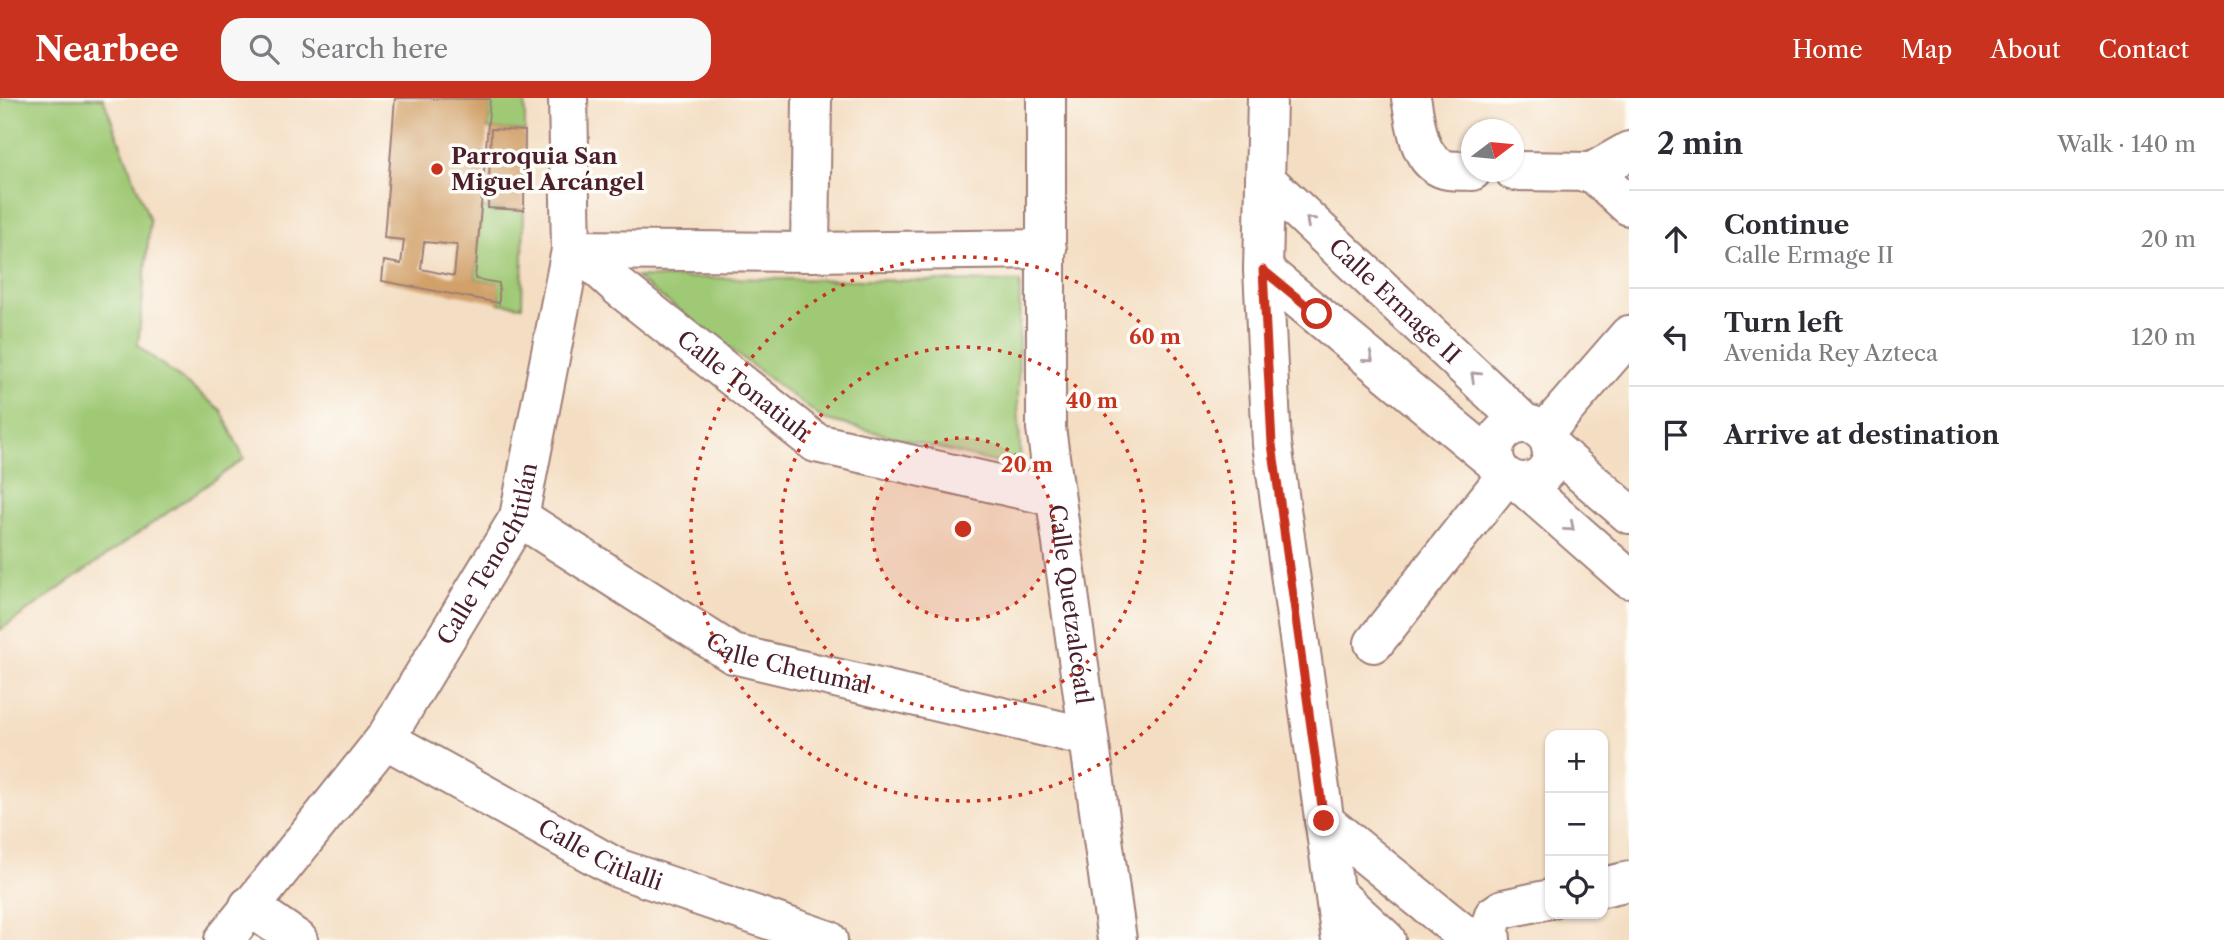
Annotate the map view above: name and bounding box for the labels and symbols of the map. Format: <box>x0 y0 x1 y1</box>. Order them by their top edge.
north arrow <box>1461 119 1524 182</box>
place label: Parroquia San Miguel Arcángel <box>451 142 644 196</box>
marker: Parroquia San Miguel Arcángel <box>429 161 445 177</box>
one-way arrow <box>1305 217 1318 229</box>
street label: Calle Ermage II <box>1323 233 1466 370</box>
route start <box>1301 298 1332 329</box>
street label: Calle Tonatiuh <box>672 324 815 447</box>
text: 60 m <box>1129 324 1181 349</box>
one-way arrow <box>1361 350 1374 362</box>
one-way arrow <box>1470 372 1483 385</box>
text: 40 m <box>1066 388 1118 413</box>
text: 20 m <box>1001 452 1053 477</box>
street label: Calle Tenochtitlán <box>431 460 543 650</box>
street label: Calle Quetzalcóatl <box>1043 503 1098 706</box>
centre of rings <box>951 517 975 541</box>
one-way arrow <box>1562 519 1575 531</box>
street label: Calle Chetumal <box>701 626 874 700</box>
route end <box>1308 805 1339 836</box>
street label: Calle Citlalli <box>533 813 666 896</box>

